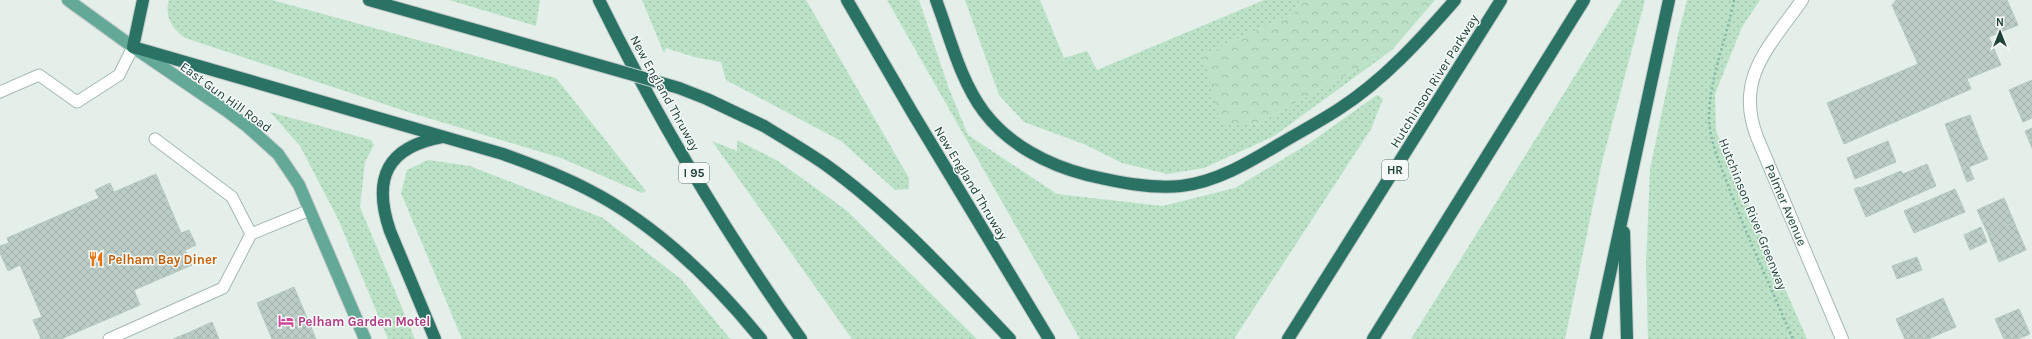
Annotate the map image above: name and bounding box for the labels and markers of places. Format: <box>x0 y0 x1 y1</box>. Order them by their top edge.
restaurant icon: Pelham Bay Diner <box>87 250 105 268</box>
place label: Pelham Bay Diner <box>108 252 218 267</box>
hotel icon: Pelham Garden Motel <box>277 312 295 330</box>
place label: Pelham Garden Motel <box>298 314 430 329</box>

